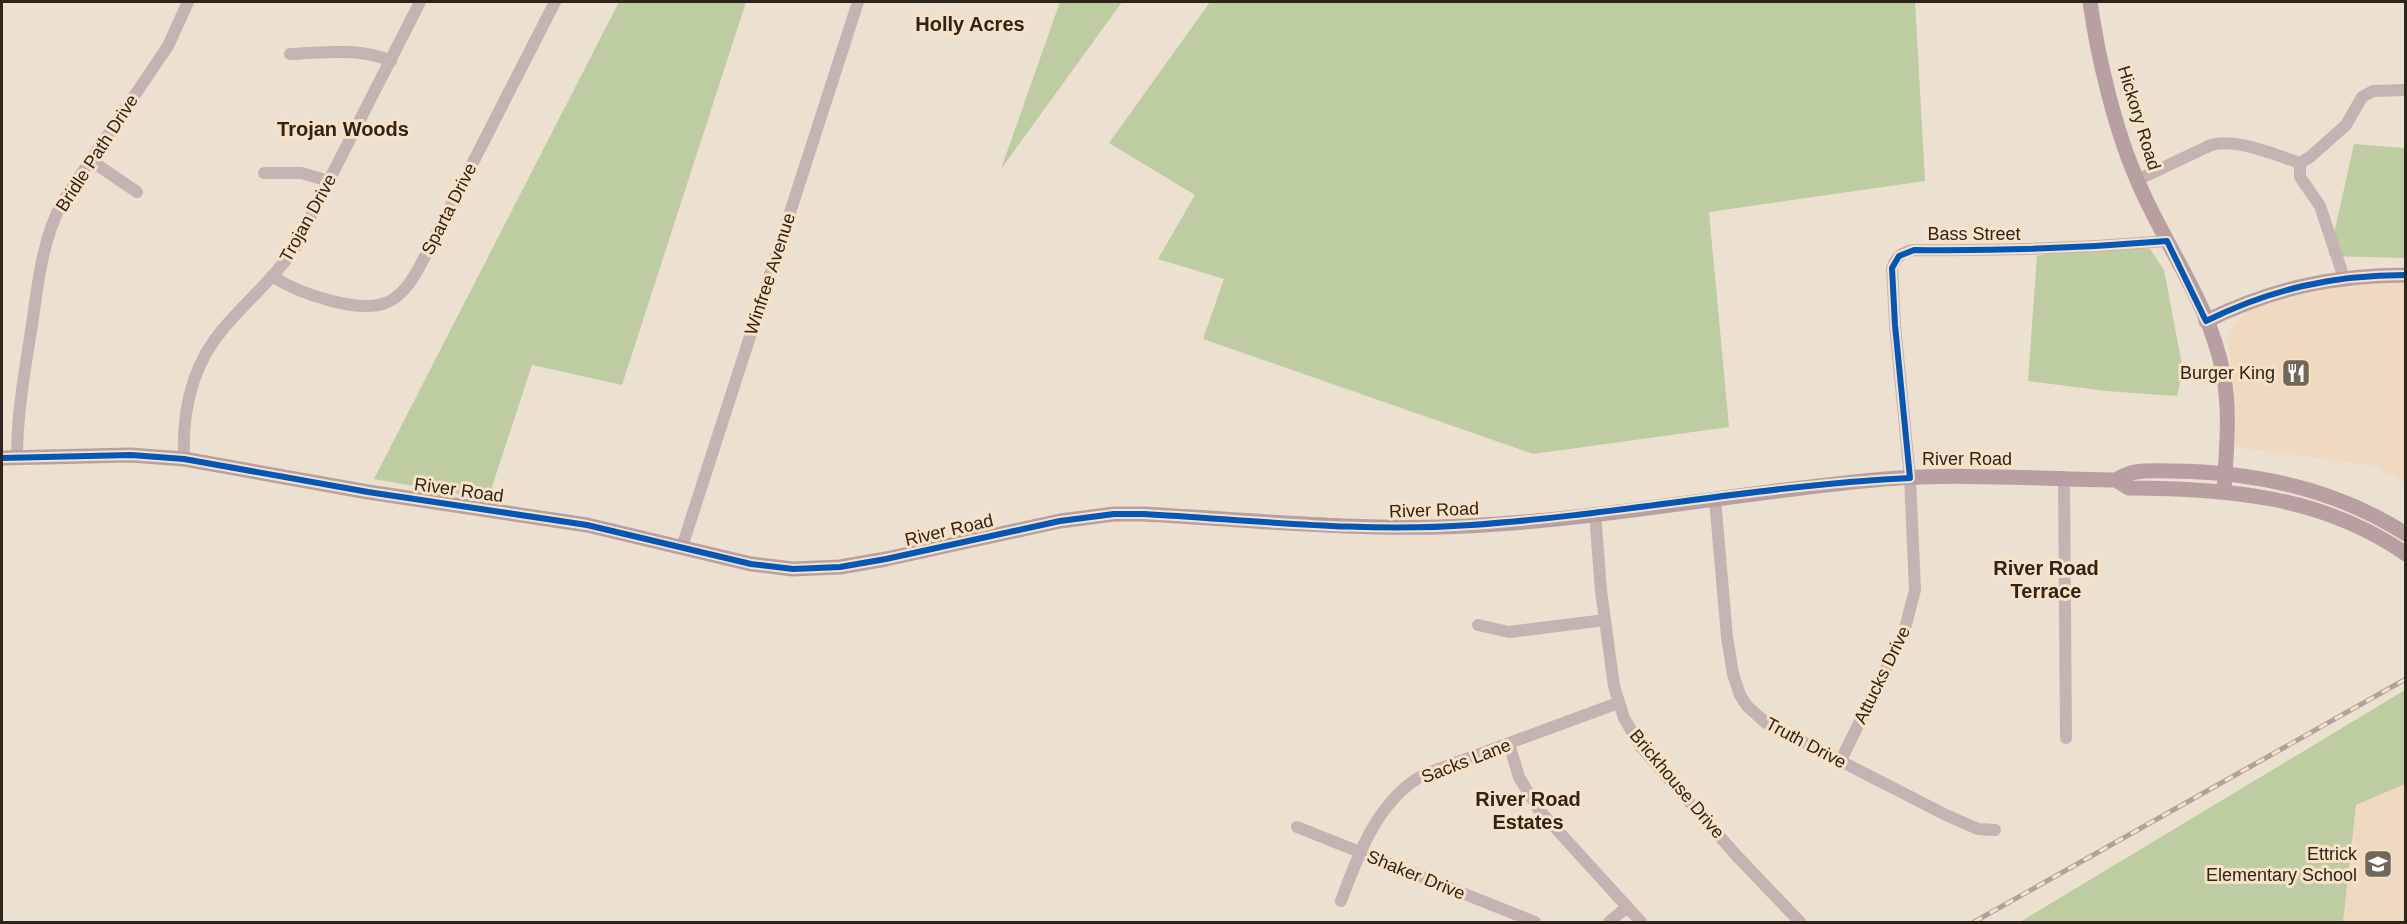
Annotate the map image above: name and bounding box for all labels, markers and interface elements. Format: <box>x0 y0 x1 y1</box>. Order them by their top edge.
district label: Holly Acres <box>915 13 1025 35</box>
street label: Hickory Road <box>2114 63 2164 173</box>
street label: Bridle Path Drive <box>52 91 142 215</box>
district label: Trojan Woods <box>277 118 409 140</box>
street label: Sparta Drive <box>417 160 481 258</box>
street label: Trojan Drive <box>276 171 340 265</box>
street label: Winfree Avenue <box>741 211 799 337</box>
street label: Bass Street <box>1927 224 2021 244</box>
restaurant icon: Burger King <box>2280 357 2312 389</box>
place label: Burger King <box>2180 363 2275 383</box>
street label: River Road <box>1922 449 2012 469</box>
street label: River Road <box>413 474 505 506</box>
street label: River Road <box>1389 498 1479 522</box>
street label: River Road <box>903 510 995 550</box>
district label: River Road Terrace <box>1993 557 2099 602</box>
street label: Attucks Drive <box>1850 623 1914 727</box>
street label: Truth Drive <box>1762 713 1850 773</box>
street label: Brickhouse Drive <box>1626 725 1728 843</box>
street label: Sacks Lane <box>1419 735 1513 787</box>
district label: River Road Estates <box>1475 788 1581 833</box>
place label: Ettrick Elementary School <box>2206 844 2358 885</box>
street label: Shaker Drive <box>1364 846 1468 904</box>
school or university icon: Ettrick Elementary School <box>2362 848 2394 880</box>

